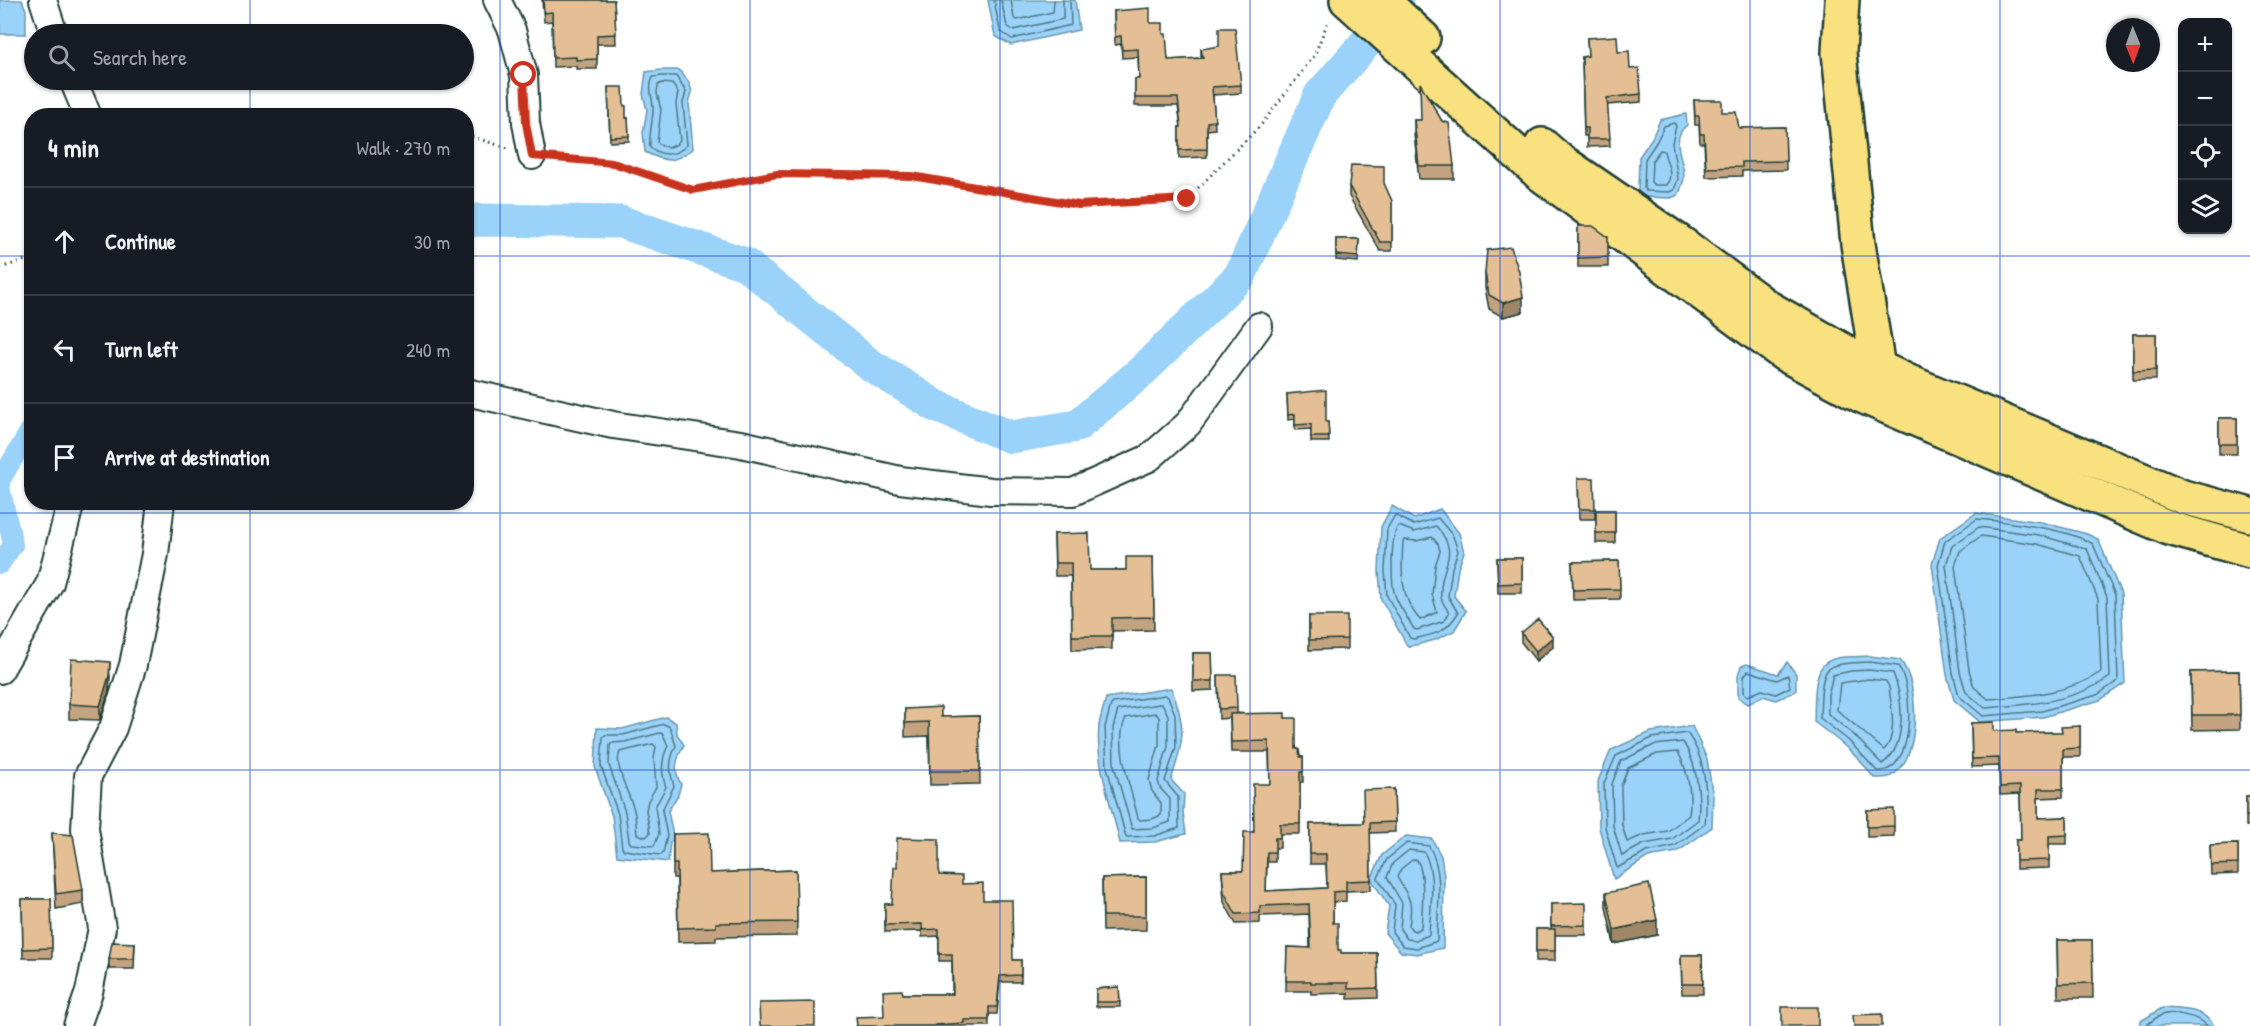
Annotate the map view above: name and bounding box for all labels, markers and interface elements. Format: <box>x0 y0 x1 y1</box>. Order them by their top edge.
north arrow <box>2106 18 2160 72</box>
map controls <box>2178 18 2232 234</box>
button: + <box>2178 18 2232 72</box>
search box <box>24 24 474 90</box>
icon: search <box>45 41 78 74</box>
text: Search here <box>93 42 187 72</box>
route start <box>510 61 536 87</box>
button: − <box>2178 72 2232 126</box>
button: locate <box>2178 126 2232 180</box>
text: 4 min <box>48 130 99 165</box>
text: Walk · 270 m <box>357 134 450 161</box>
button: layers <box>2178 180 2232 234</box>
route end <box>1173 185 1199 211</box>
icon: ahead <box>48 225 81 258</box>
text: Continue <box>105 226 176 256</box>
text: 30 m <box>414 228 450 255</box>
icon: left <box>48 333 81 366</box>
text: Turn left <box>105 334 178 364</box>
text: 240 m <box>406 336 450 363</box>
icon: arrive <box>48 441 81 474</box>
text: Arrive at destination <box>105 442 270 472</box>

